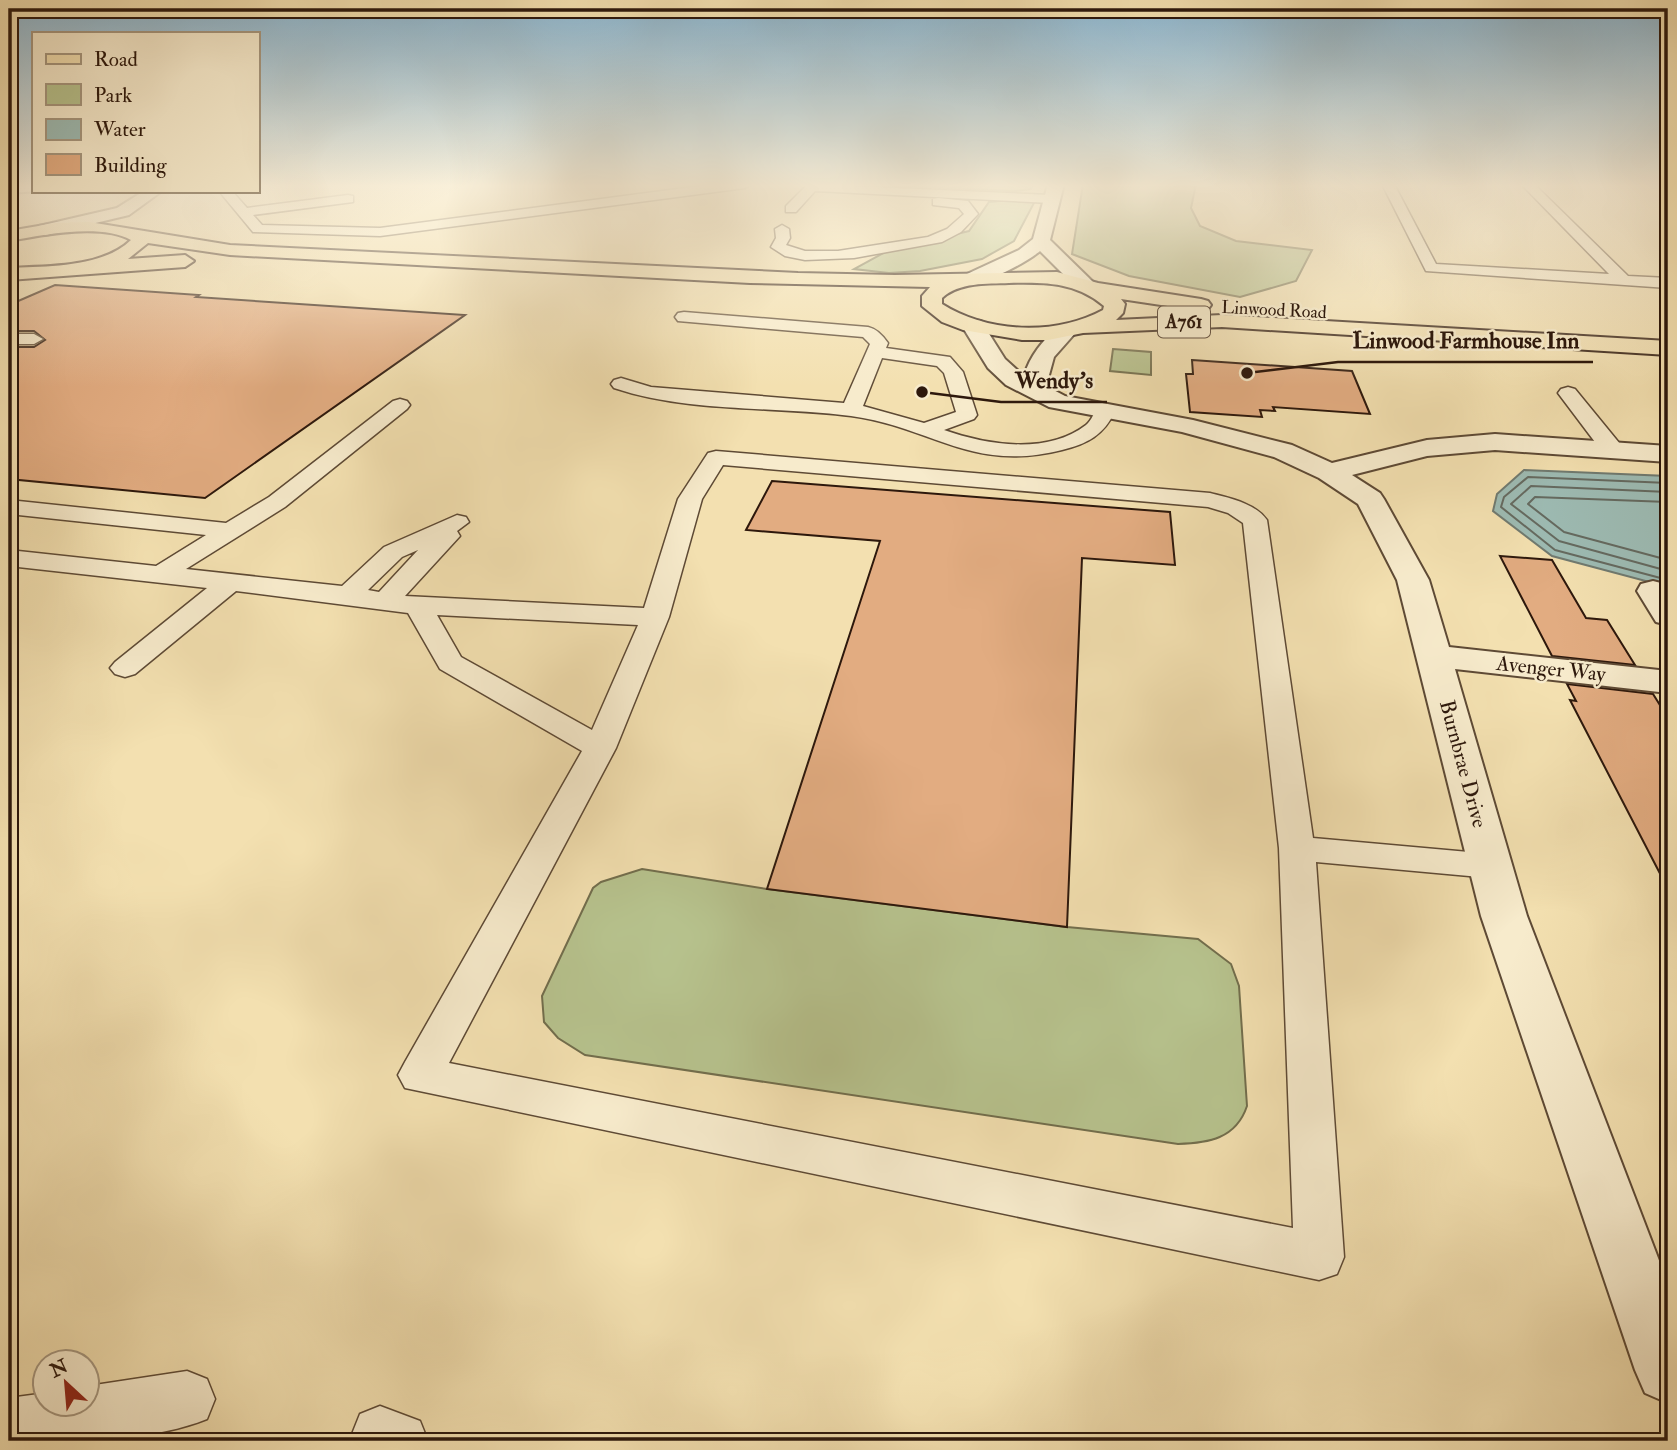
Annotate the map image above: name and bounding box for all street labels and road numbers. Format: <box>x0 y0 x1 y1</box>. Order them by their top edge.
street label: Linwood Road <box>1221 296 1327 324</box>
road number: A761 <box>1158 306 1210 338</box>
street label: Avenger Way <box>1494 650 1608 688</box>
street label: Burnbrae Drive <box>1433 697 1493 831</box>

